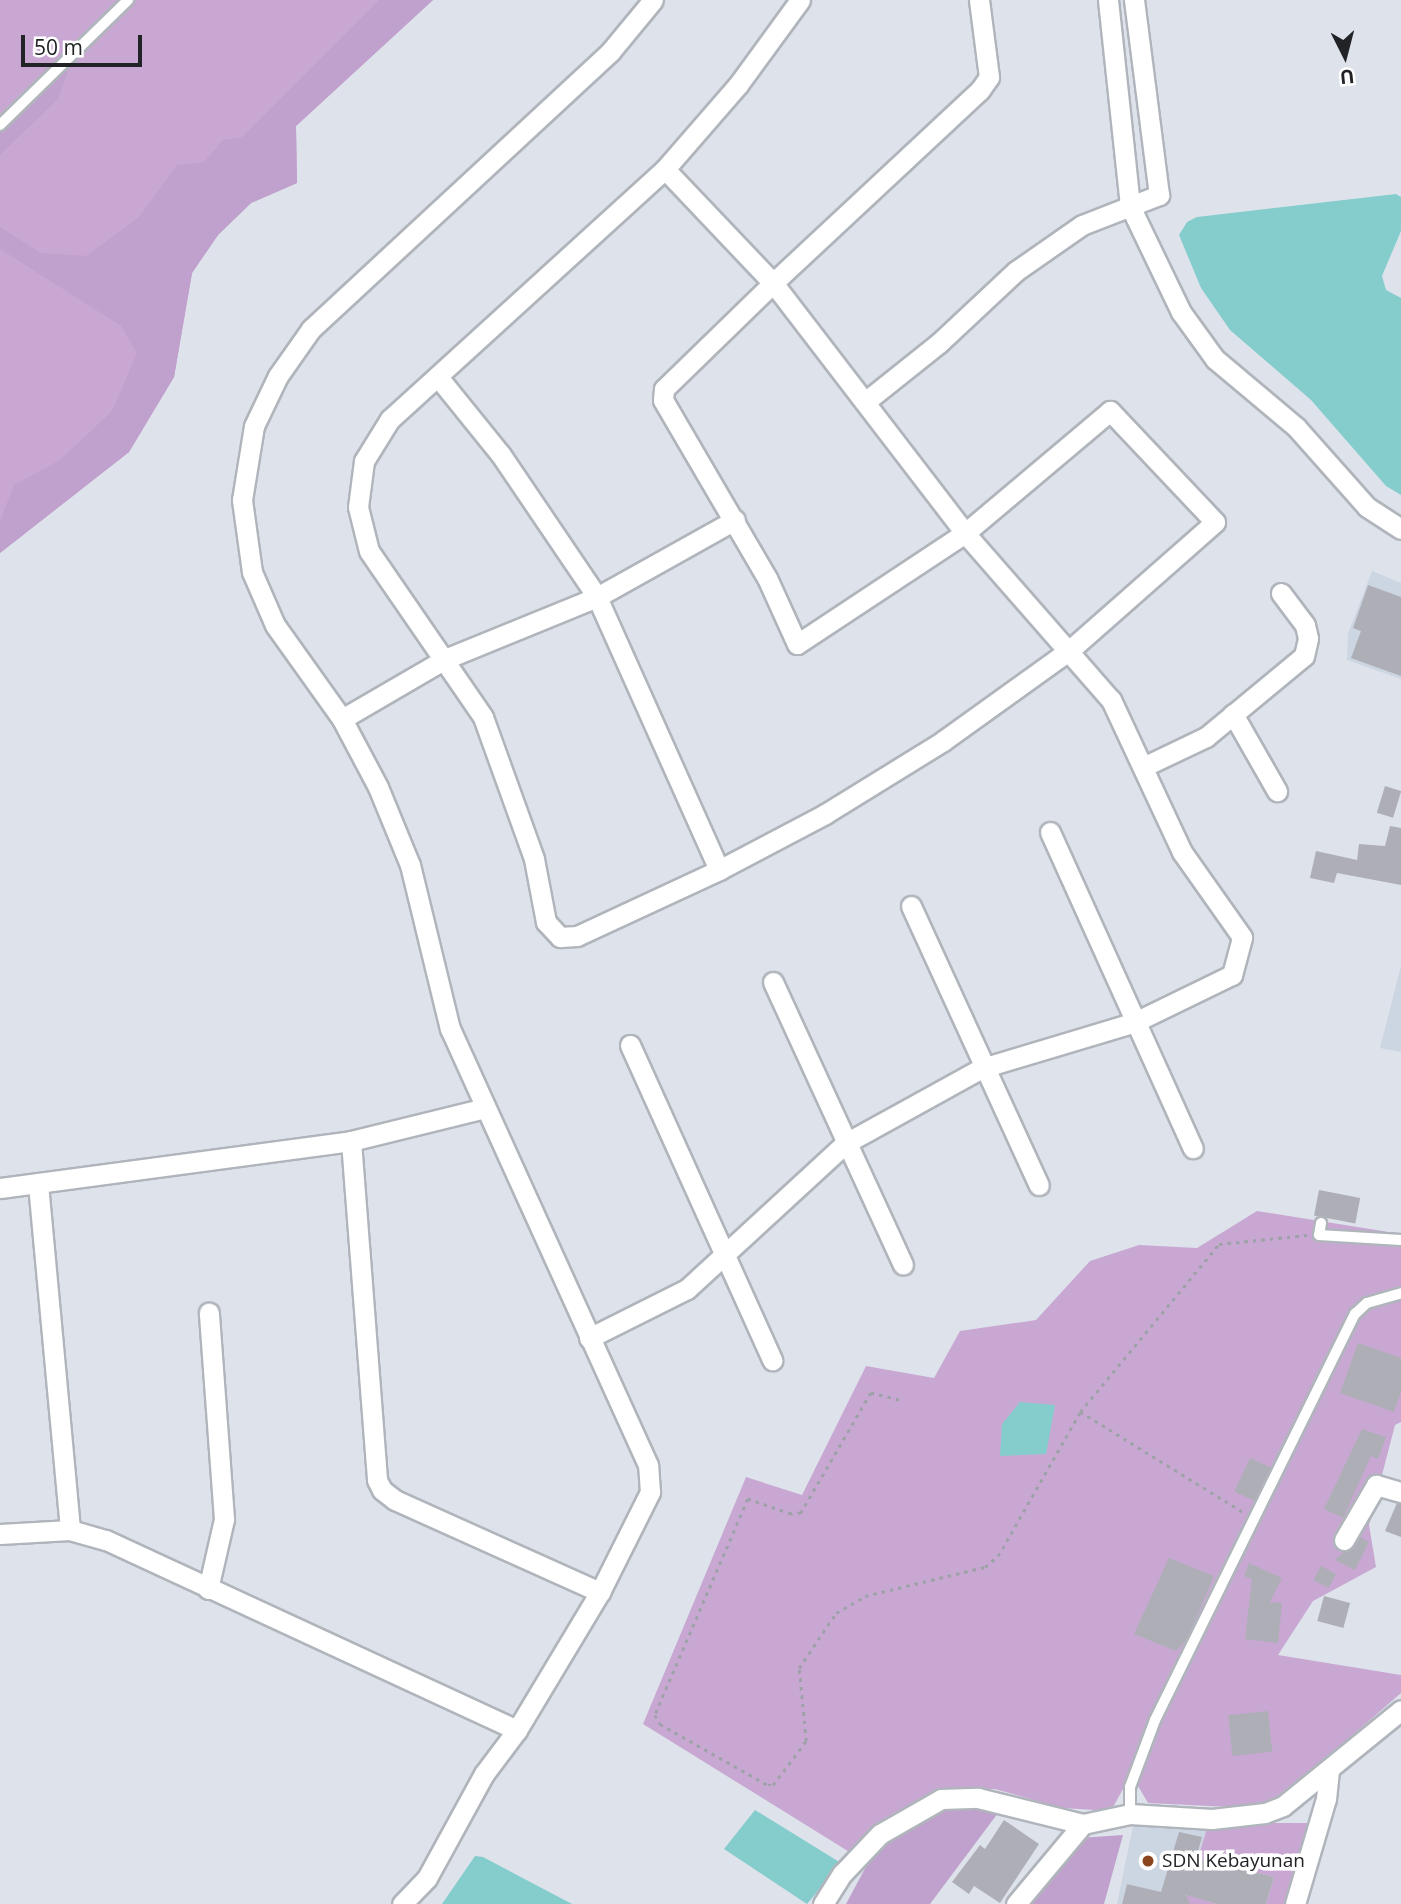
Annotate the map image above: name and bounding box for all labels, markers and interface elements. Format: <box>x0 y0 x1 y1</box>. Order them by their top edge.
scale bar <box>24 21 145 65</box>
north arrow <box>1310 21 1380 91</box>
text: 50 m <box>34 33 83 61</box>
text: U <box>1339 63 1356 91</box>
place label: SDN Kebayunan <box>1162 1850 1305 1872</box>
marker: SDN Kebayunan <box>1140 1853 1156 1869</box>

